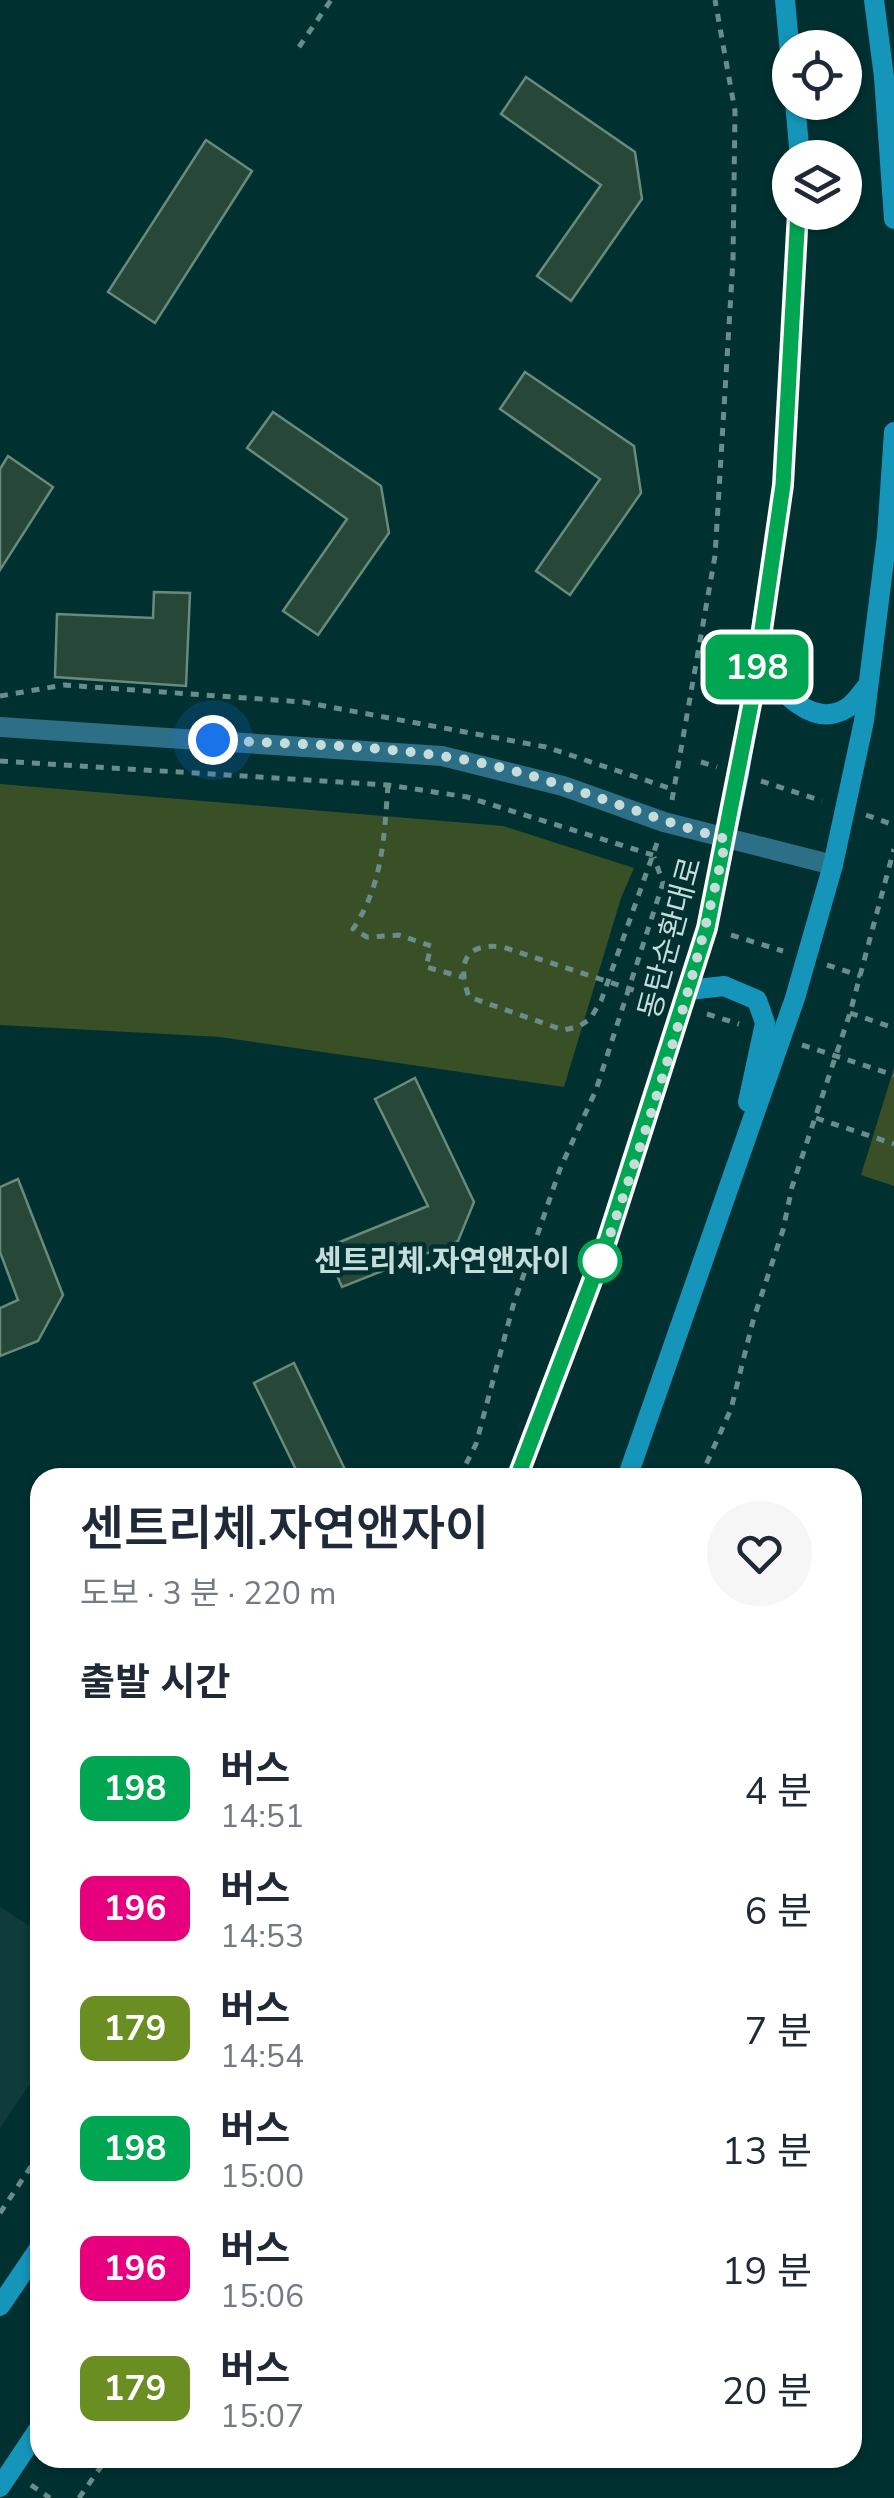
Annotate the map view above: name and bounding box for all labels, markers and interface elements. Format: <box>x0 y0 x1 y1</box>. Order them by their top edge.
map controls <box>772 30 862 230</box>
button: locate <box>772 30 862 120</box>
button: layers <box>772 140 862 230</box>
line badge: 198 <box>700 634 814 700</box>
text: 198 <box>725 644 789 691</box>
your location <box>188 715 238 765</box>
street label: 동탄순환대로 <box>629 853 712 1023</box>
marker: 센트리체.자연앤자이 <box>579 1240 621 1282</box>
place label: 센트리체.자연앤자이 <box>314 1241 570 1282</box>
text: 센트리체.자연앤자이 <box>80 1496 489 1562</box>
button: heart <box>707 1501 812 1606</box>
text: 도보 · 3 분 · 220 m <box>80 1572 336 1615</box>
text: 출발 시간 <box>80 1657 230 1708</box>
text: 버스 <box>220 1744 290 1795</box>
text: 198 <box>103 1765 167 1812</box>
text: 4 분 <box>744 1766 812 1817</box>
text: 14:51 <box>220 1795 304 1838</box>
text: 버스 <box>220 1864 290 1915</box>
text: 196 <box>103 1885 167 1932</box>
text: 6 분 <box>744 1886 812 1937</box>
text: 14:53 <box>220 1915 304 1958</box>
text: 버스 <box>220 1984 290 2035</box>
text: 179 <box>103 2005 167 2052</box>
text: 7 분 <box>744 2006 812 2057</box>
text: 14:54 <box>220 2035 304 2078</box>
text: 버스 <box>220 2104 290 2155</box>
text: 198 <box>103 2125 167 2172</box>
text: 13 분 <box>722 2126 812 2177</box>
text: 15:00 <box>220 2155 304 2198</box>
text: 버스 <box>220 2224 290 2275</box>
text: 196 <box>103 2245 167 2292</box>
text: 19 분 <box>722 2246 812 2297</box>
text: 15:06 <box>220 2275 304 2318</box>
text: 버스 <box>220 2344 290 2395</box>
text: 179 <box>103 2365 167 2412</box>
text: 20 분 <box>722 2366 812 2417</box>
text: 15:07 <box>220 2395 304 2438</box>

